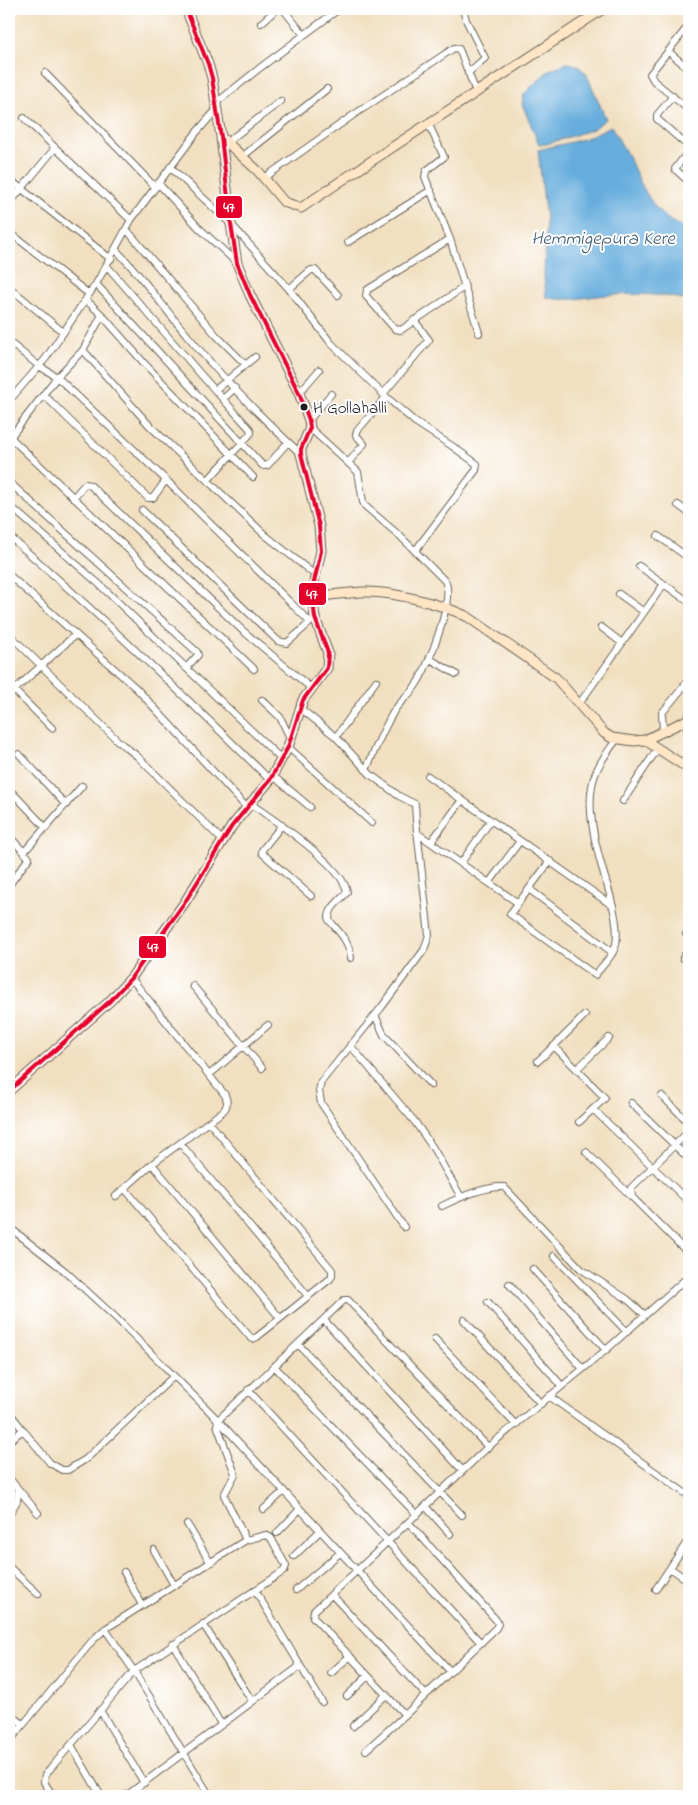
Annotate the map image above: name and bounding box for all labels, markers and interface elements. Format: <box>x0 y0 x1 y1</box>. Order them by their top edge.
line badge: 47 <box>215 195 243 219</box>
text: 47 <box>222 198 235 219</box>
water label: Hemmigepura Kere <box>531 226 676 254</box>
place label: H Gollahalli <box>313 396 387 421</box>
marker: H Gollahalli <box>299 402 309 412</box>
line badge: 47 <box>298 582 327 606</box>
text: 47 <box>305 585 318 606</box>
line badge: 47 <box>138 935 167 959</box>
text: 47 <box>146 938 159 959</box>

